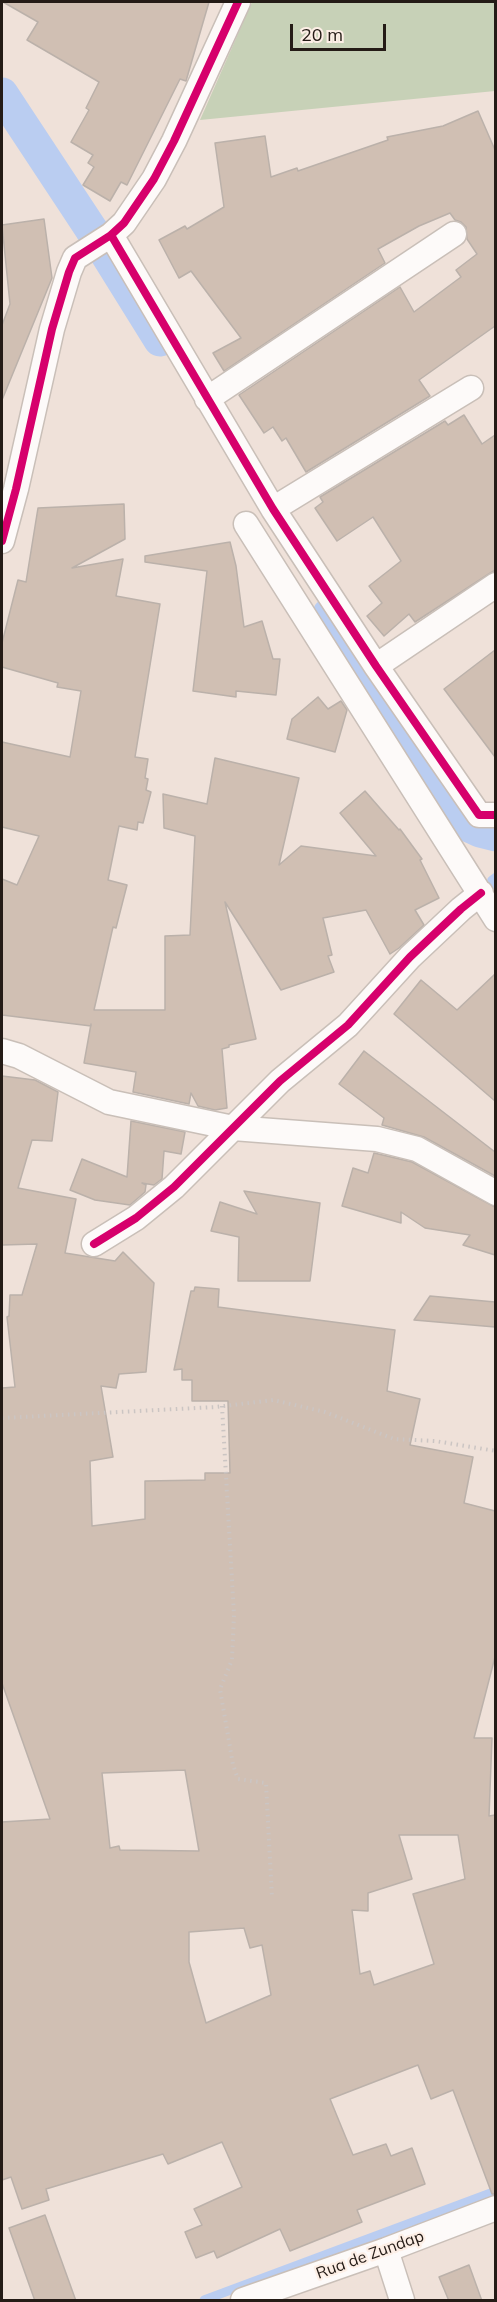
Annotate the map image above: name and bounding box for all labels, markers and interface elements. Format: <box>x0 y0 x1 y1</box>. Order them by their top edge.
scale bar <box>293 12 389 50</box>
text: 20 m <box>301 23 343 46</box>
street label: Rua de Zundap <box>313 2227 427 2283</box>

